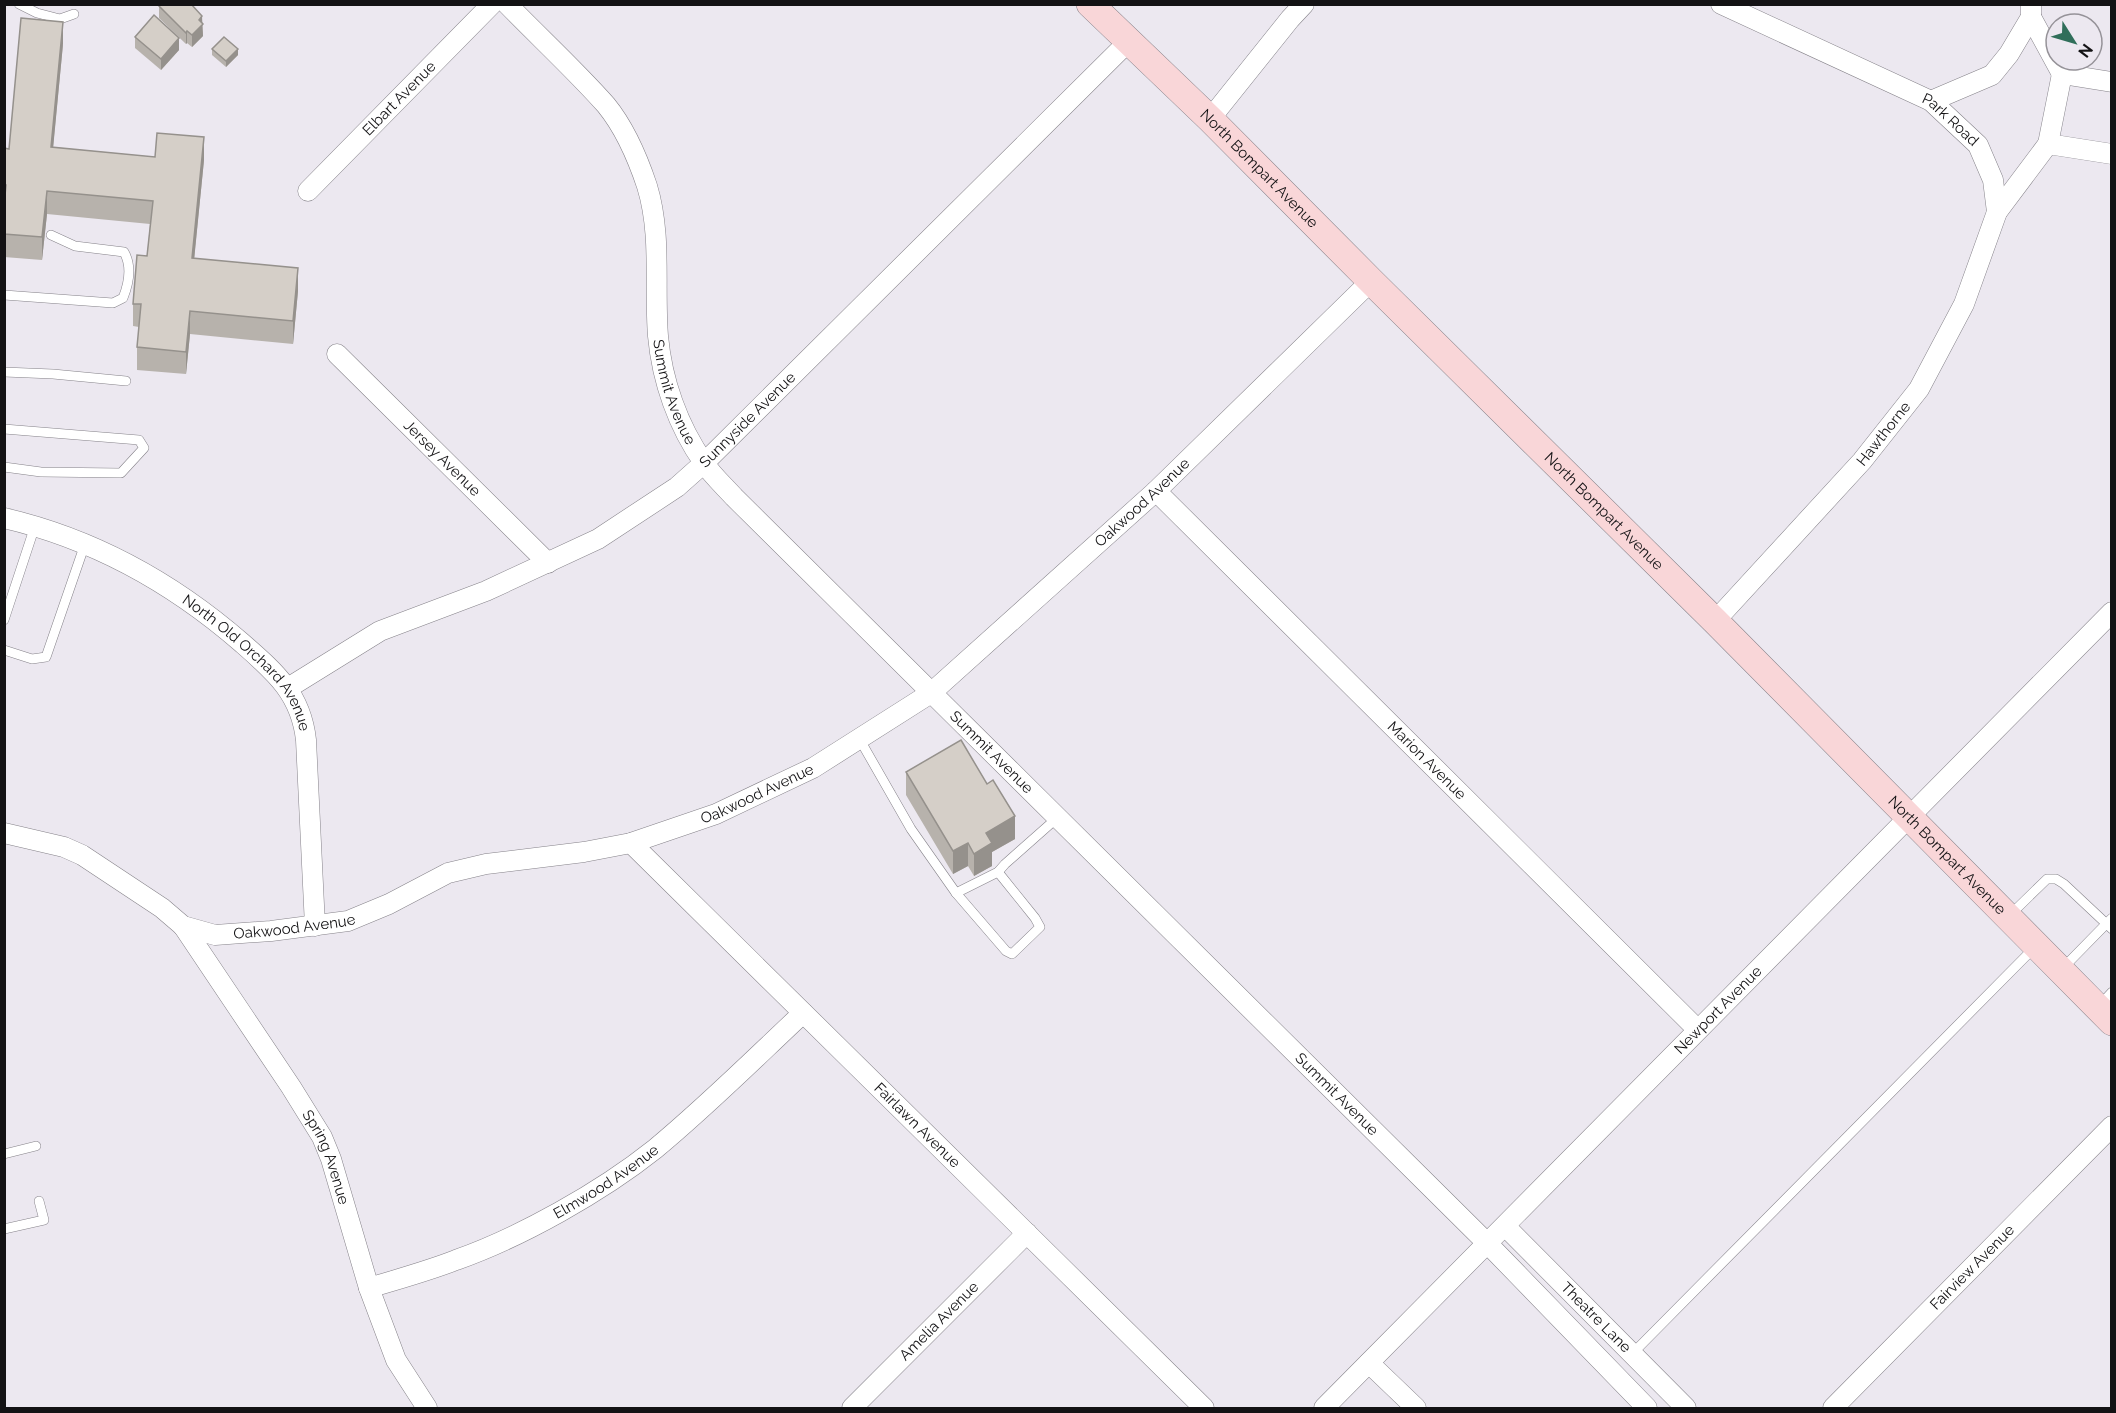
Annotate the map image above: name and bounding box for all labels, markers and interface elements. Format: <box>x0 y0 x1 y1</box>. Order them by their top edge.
north arrow <box>2044 12 2104 72</box>
text: N <box>2074 40 2097 61</box>
street label: Elbart Avenue <box>359 57 440 139</box>
street label: Park Road <box>1919 89 1982 150</box>
street label: North Bompart Avenue <box>1196 105 1322 232</box>
street label: Summit Avenue <box>649 338 700 448</box>
street label: Sunnyside Avenue <box>696 368 799 471</box>
street label: Hawthorne <box>1853 398 1915 469</box>
street label: Jersey Avenue <box>400 416 484 500</box>
street label: North Bompart Avenue <box>1541 449 1667 574</box>
street label: Oakwood Avenue <box>1091 454 1193 551</box>
street label: North Old Orchard Avenue <box>179 591 314 733</box>
street label: Summit Avenue <box>946 707 1037 797</box>
street label: Marion Avenue <box>1384 717 1470 803</box>
street label: Oakwood Avenue <box>698 760 817 828</box>
street label: North Bompart Avenue <box>1884 792 2010 919</box>
street label: Oakwood Avenue <box>233 910 358 943</box>
street label: Newport Avenue <box>1670 962 1766 1058</box>
street label: Summit Avenue <box>1291 1049 1382 1139</box>
street label: Fairlawn Avenue <box>870 1079 964 1172</box>
street label: Spring Avenue <box>298 1107 353 1207</box>
street label: Elmwood Avenue <box>550 1141 662 1223</box>
street label: Fairview Avenue <box>1926 1221 2018 1314</box>
street label: Amelia Avenue <box>896 1278 982 1364</box>
street label: Theatre Lane <box>1557 1278 1635 1357</box>

